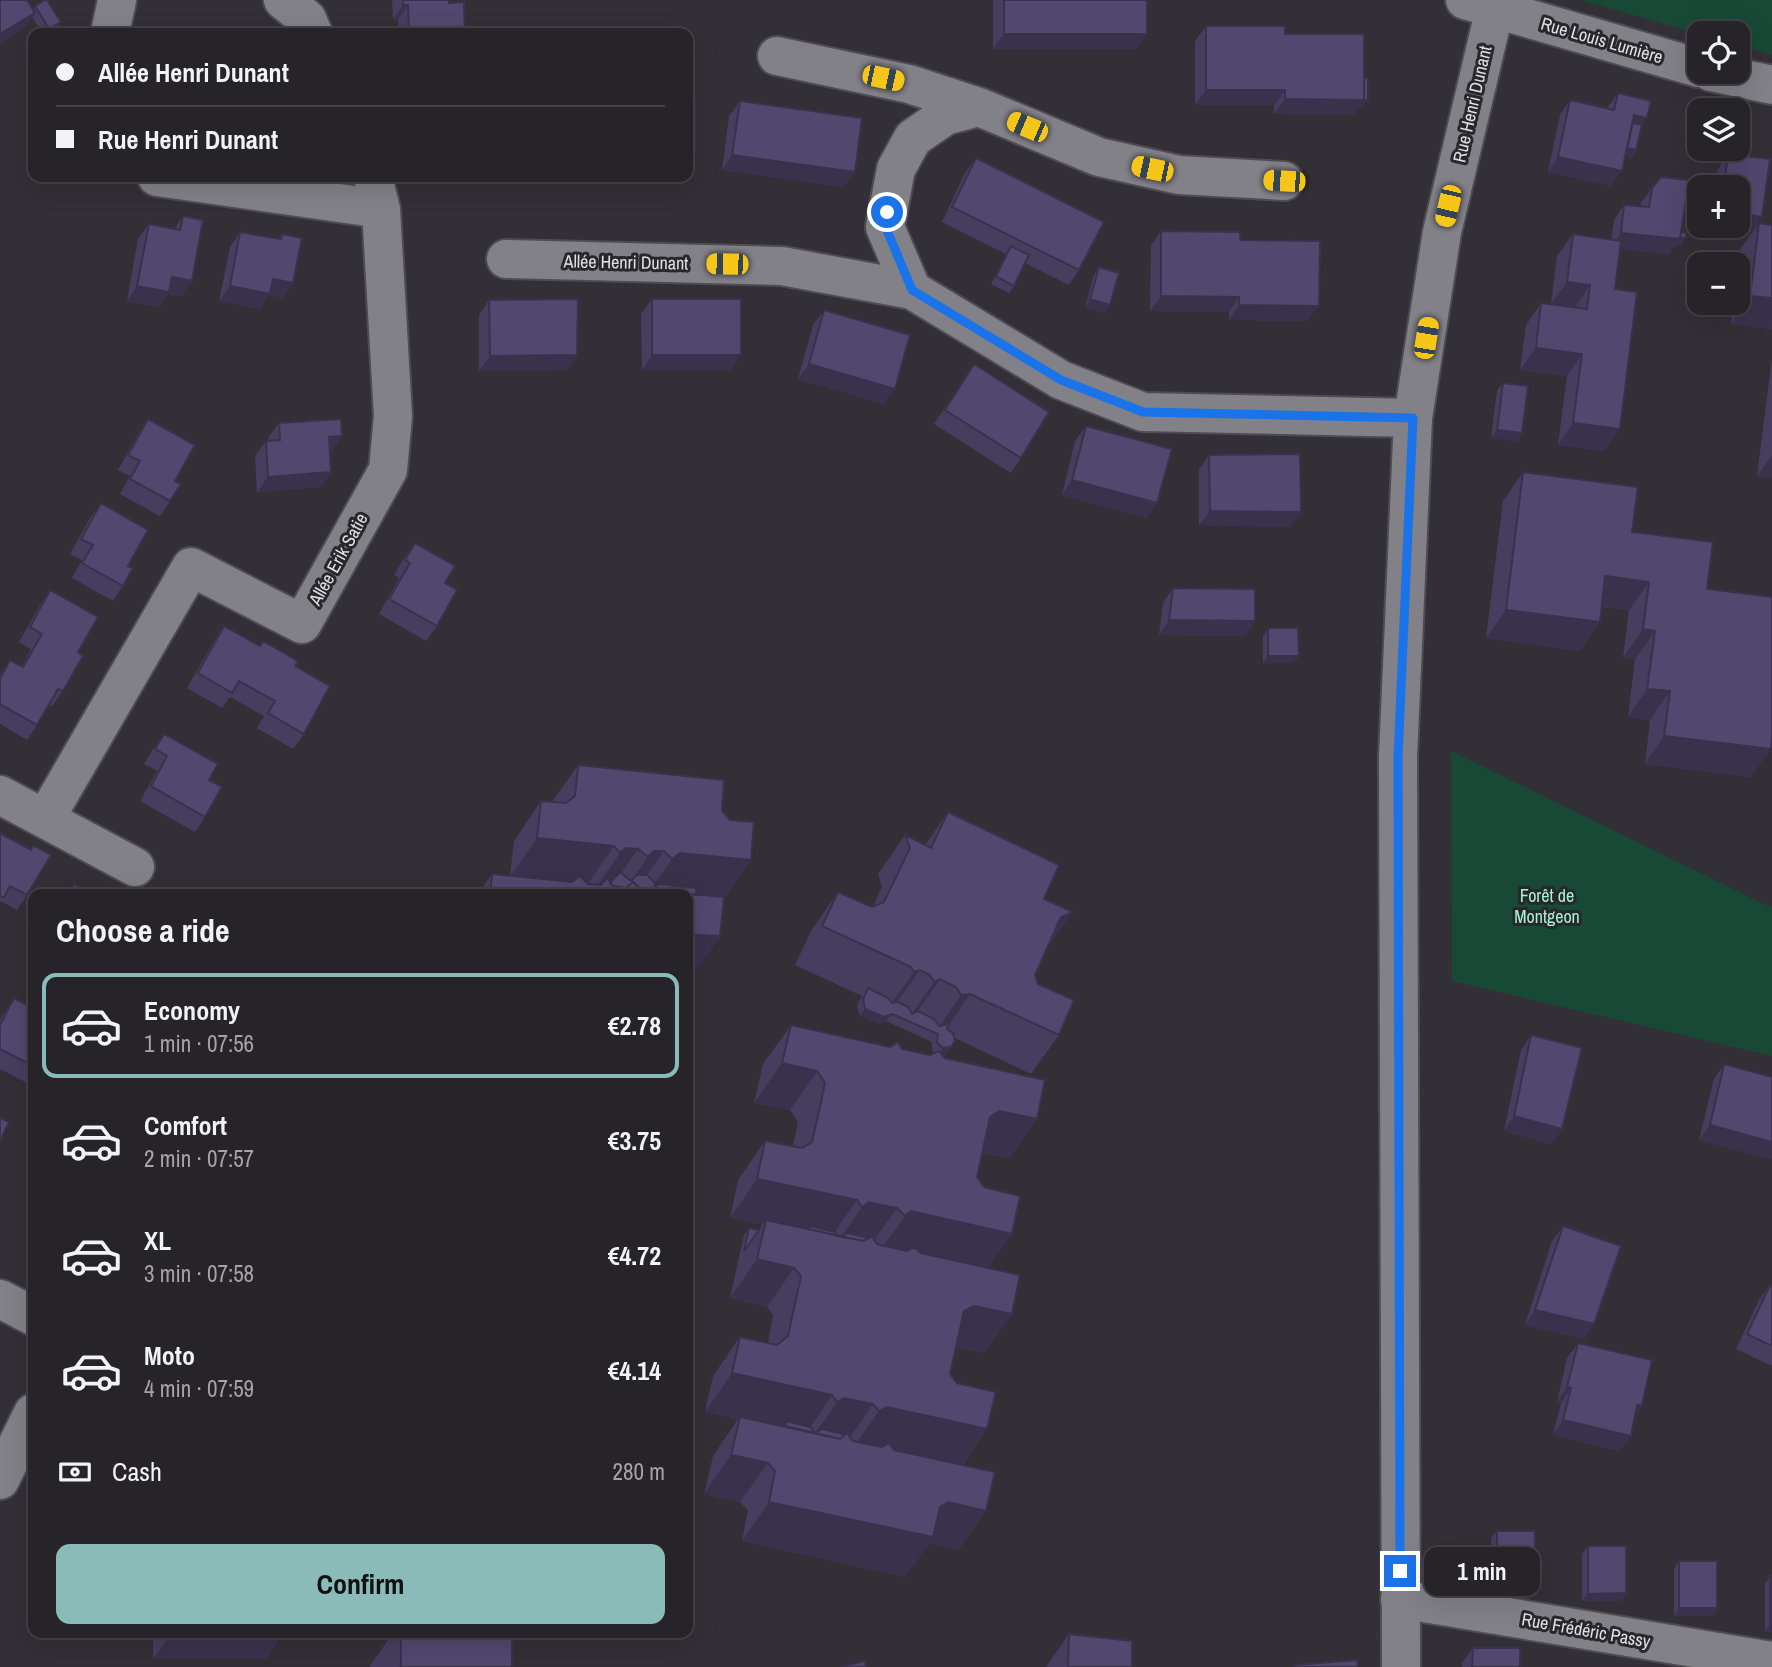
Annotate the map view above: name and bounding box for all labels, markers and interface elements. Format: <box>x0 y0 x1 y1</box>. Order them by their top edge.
street label: Rue Louis Lumière <box>1538 11 1666 69</box>
map controls <box>1687 21 1750 315</box>
button: locate <box>1687 21 1750 84</box>
street label: Rue Henri Dunant <box>1446 43 1498 165</box>
text: Allée Henri Dunant <box>98 55 289 90</box>
car <box>861 63 906 93</box>
button: layers <box>1687 98 1750 161</box>
car <box>1004 109 1051 145</box>
text: Rue Henri Dunant <box>98 122 278 157</box>
car <box>1130 154 1175 184</box>
car <box>1263 169 1306 193</box>
button: + <box>1687 175 1750 238</box>
car <box>1434 183 1463 229</box>
route start <box>871 196 903 228</box>
street label: Allée Henri Dunant <box>562 248 689 276</box>
button: − <box>1687 252 1750 315</box>
car <box>706 253 749 275</box>
car <box>1413 316 1440 360</box>
street label: Allée Erik Satie <box>302 508 374 610</box>
park label: Forêt de Montgeon <box>1514 883 1580 929</box>
text: Choose a ride <box>56 909 230 952</box>
text: Economy <box>144 993 240 1028</box>
icon: car <box>60 994 123 1057</box>
text: €2.78 <box>608 1008 661 1043</box>
text: 1 min · 07:56 <box>144 1028 254 1059</box>
text: Comfort <box>144 1108 227 1143</box>
icon: car <box>60 1109 123 1172</box>
text: €3.75 <box>608 1123 661 1158</box>
text: 2 min · 07:57 <box>144 1143 254 1174</box>
text: XL <box>144 1223 171 1258</box>
icon: car <box>60 1224 123 1287</box>
text: €4.72 <box>608 1238 661 1273</box>
text: 3 min · 07:58 <box>144 1258 254 1289</box>
text: Moto <box>144 1338 195 1373</box>
icon: car <box>60 1339 123 1402</box>
text: €4.14 <box>608 1353 661 1388</box>
text: 4 min · 07:59 <box>144 1373 254 1404</box>
icon: cash <box>56 1453 94 1491</box>
text: Cash <box>112 1454 162 1489</box>
text: 280 m <box>613 1456 665 1487</box>
button: Confirm <box>56 1544 665 1624</box>
callout: 1 min <box>1424 1546 1540 1596</box>
route end <box>1384 1555 1416 1587</box>
text: 1 min <box>1457 1556 1507 1587</box>
street label: Rue Frédéric Passy <box>1520 1606 1653 1654</box>

